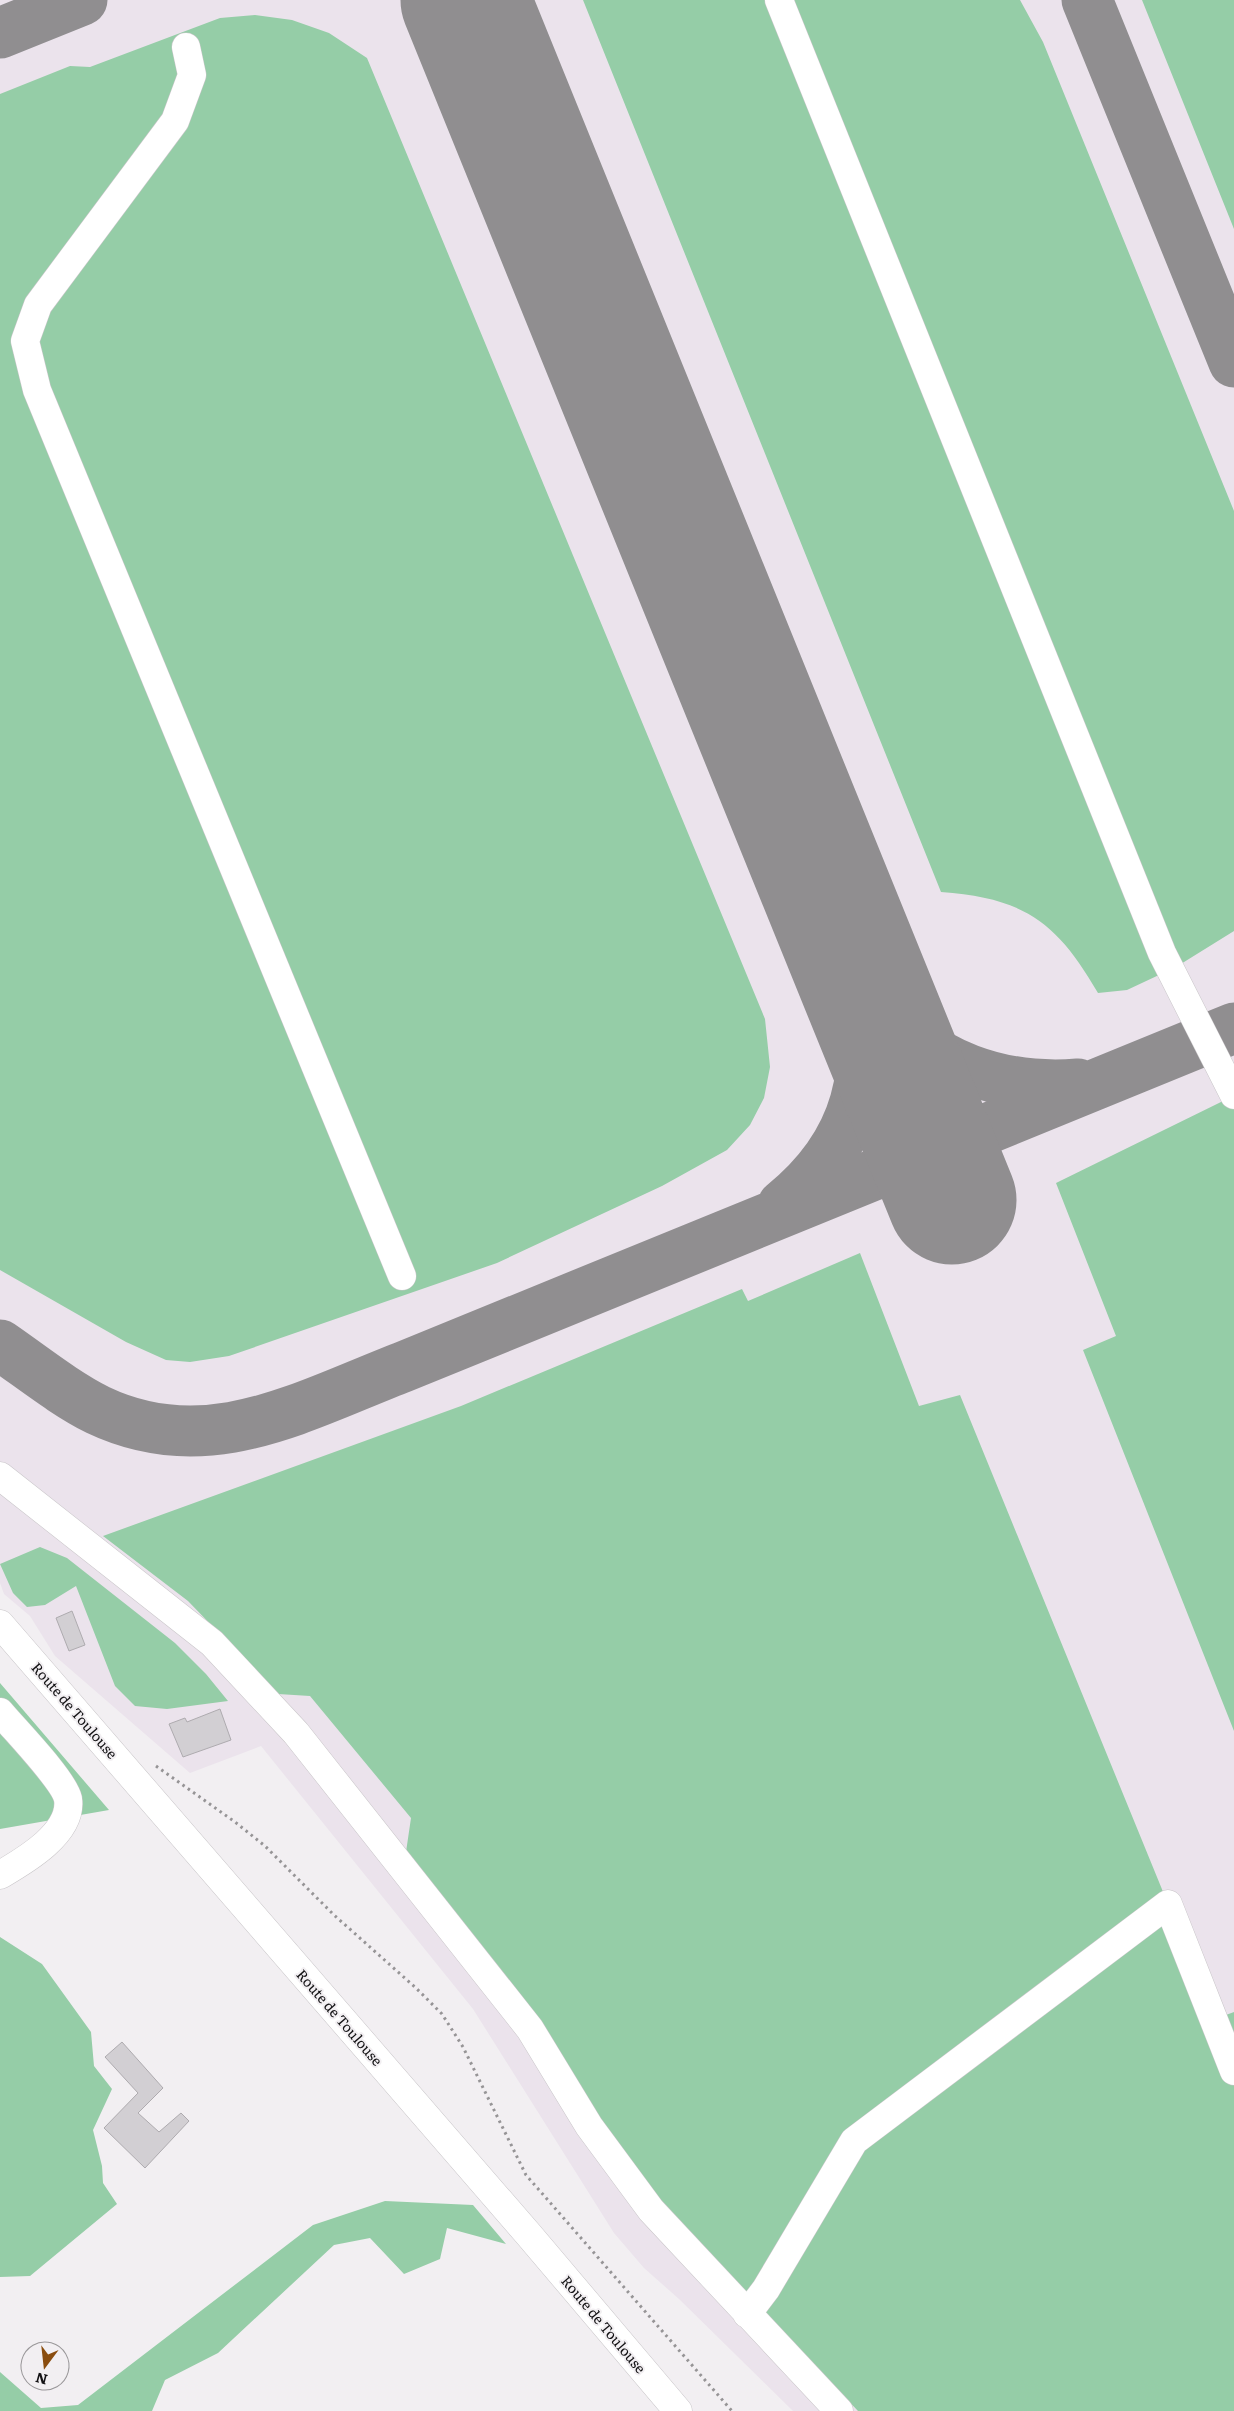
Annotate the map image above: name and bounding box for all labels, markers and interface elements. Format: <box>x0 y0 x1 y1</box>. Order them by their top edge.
street label: Route de Toulouse <box>27 1657 123 1763</box>
street label: Route de Toulouse <box>292 1964 388 2070</box>
street label: Route de Toulouse <box>557 2271 651 2377</box>
north arrow <box>20 2341 70 2391</box>
text: N <box>33 2368 50 2391</box>

